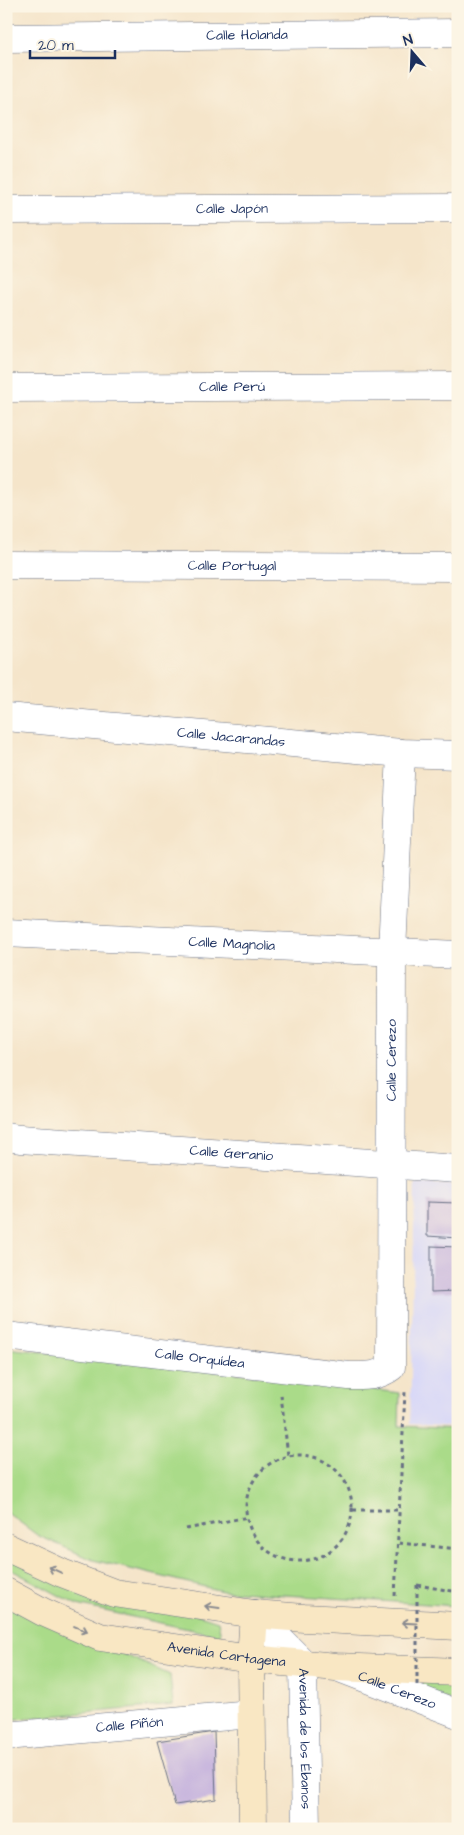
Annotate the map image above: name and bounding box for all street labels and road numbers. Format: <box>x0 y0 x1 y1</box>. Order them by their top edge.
street label: Calle Holanda <box>206 25 288 46</box>
street label: Calle Japón <box>196 199 268 219</box>
street label: Calle Perú <box>199 377 265 397</box>
street label: Calle Portugal <box>188 556 276 576</box>
street label: Calle Jacarandas <box>176 723 286 752</box>
street label: Calle Magnolia <box>188 932 276 956</box>
street label: Calle Cerezo <box>382 1019 402 1101</box>
street label: Calle Geranio <box>189 1141 274 1166</box>
street label: Calle Orquídea <box>154 1343 246 1374</box>
street label: Avenida Cartagena <box>166 1637 287 1672</box>
street label: Calle Cerezo <box>355 1666 439 1715</box>
street label: Avenida de los Ébanos <box>293 1668 316 1809</box>
street label: Calle Piñón <box>95 1712 164 1738</box>

